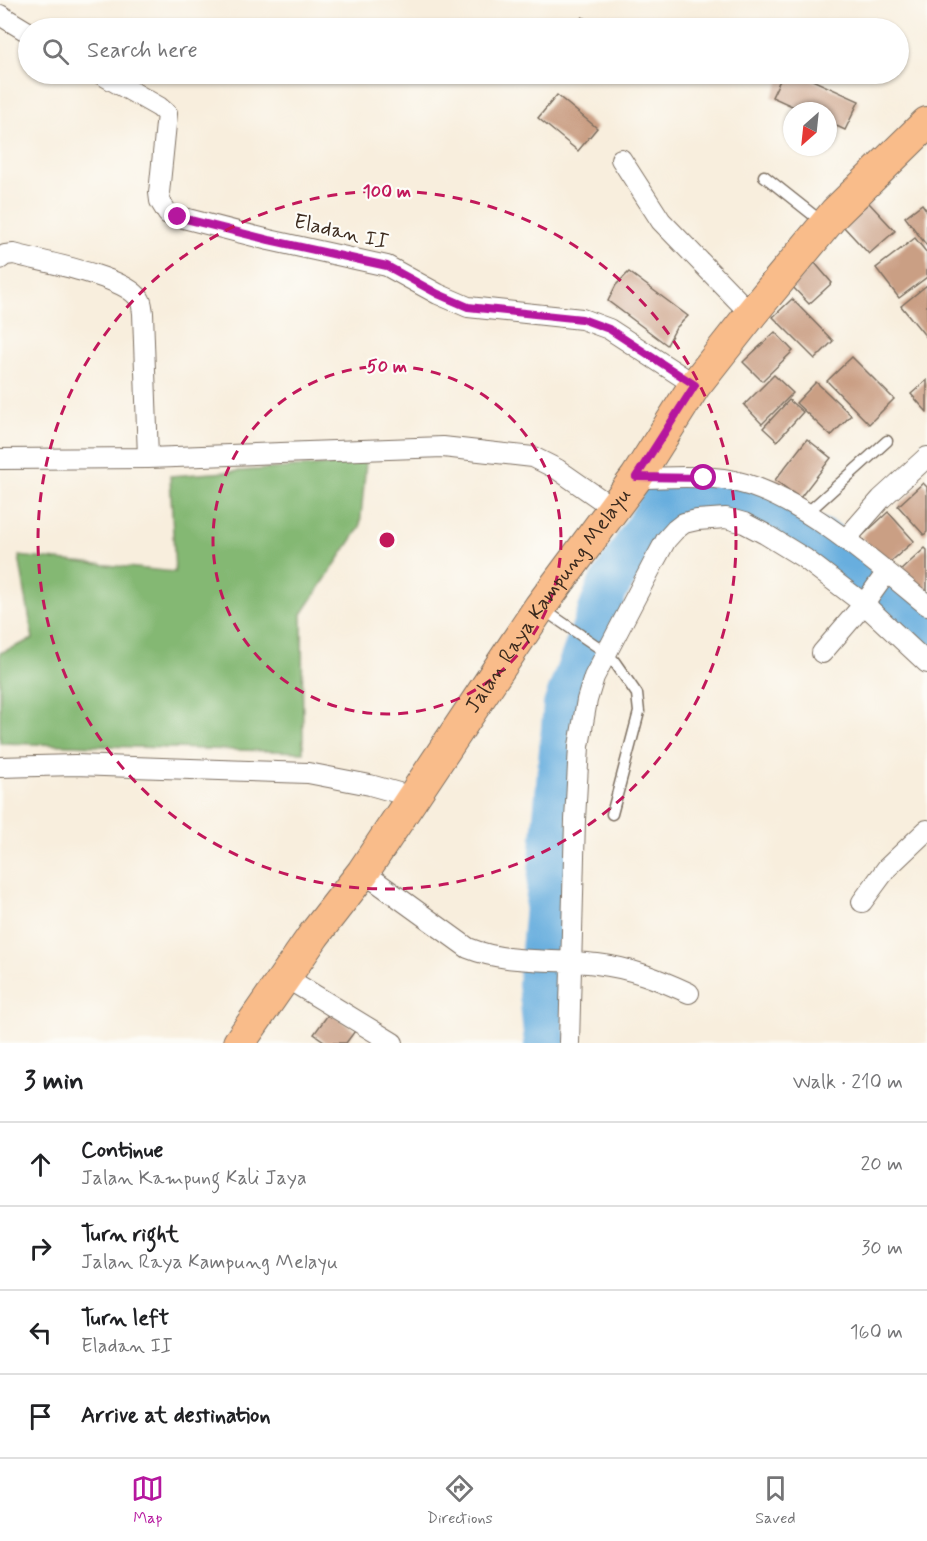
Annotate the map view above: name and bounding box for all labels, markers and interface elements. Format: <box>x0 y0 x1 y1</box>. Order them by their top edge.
search box <box>18 18 909 84</box>
icon: search <box>39 35 72 68</box>
text: Search here <box>87 37 198 65</box>
north arrow <box>783 102 837 156</box>
text: 100 m <box>363 180 411 204</box>
route end <box>164 203 190 229</box>
street label: Eladan II <box>291 208 391 256</box>
text: 50 m <box>367 355 407 379</box>
route start <box>690 464 716 490</box>
street label: Jalan Raya Kampung Melayu <box>459 482 638 719</box>
centre of rings <box>377 530 397 550</box>
text: 3 min <box>24 1065 84 1099</box>
text: Walk · 210 m <box>793 1069 903 1096</box>
text: Continue <box>81 1137 163 1165</box>
icon: ahead <box>24 1148 57 1181</box>
text: 20 m <box>860 1151 903 1178</box>
text: Jalan Kampung Kali Jaya <box>81 1165 307 1192</box>
text: Turn right <box>81 1221 179 1249</box>
icon: right <box>24 1232 57 1265</box>
text: 30 m <box>861 1235 903 1262</box>
text: Jalan Raya Kampung Melayu <box>81 1249 338 1276</box>
text: Turn left <box>81 1305 169 1333</box>
icon: left <box>24 1316 57 1349</box>
text: 160 m <box>850 1319 903 1346</box>
text: Eladan II <box>81 1333 173 1360</box>
icon: arrive <box>24 1400 57 1433</box>
text: Arrive at destination <box>81 1402 271 1430</box>
tab: Map <box>131 1472 164 1529</box>
tab: Directions <box>427 1472 493 1529</box>
tab: Saved <box>755 1472 796 1529</box>

